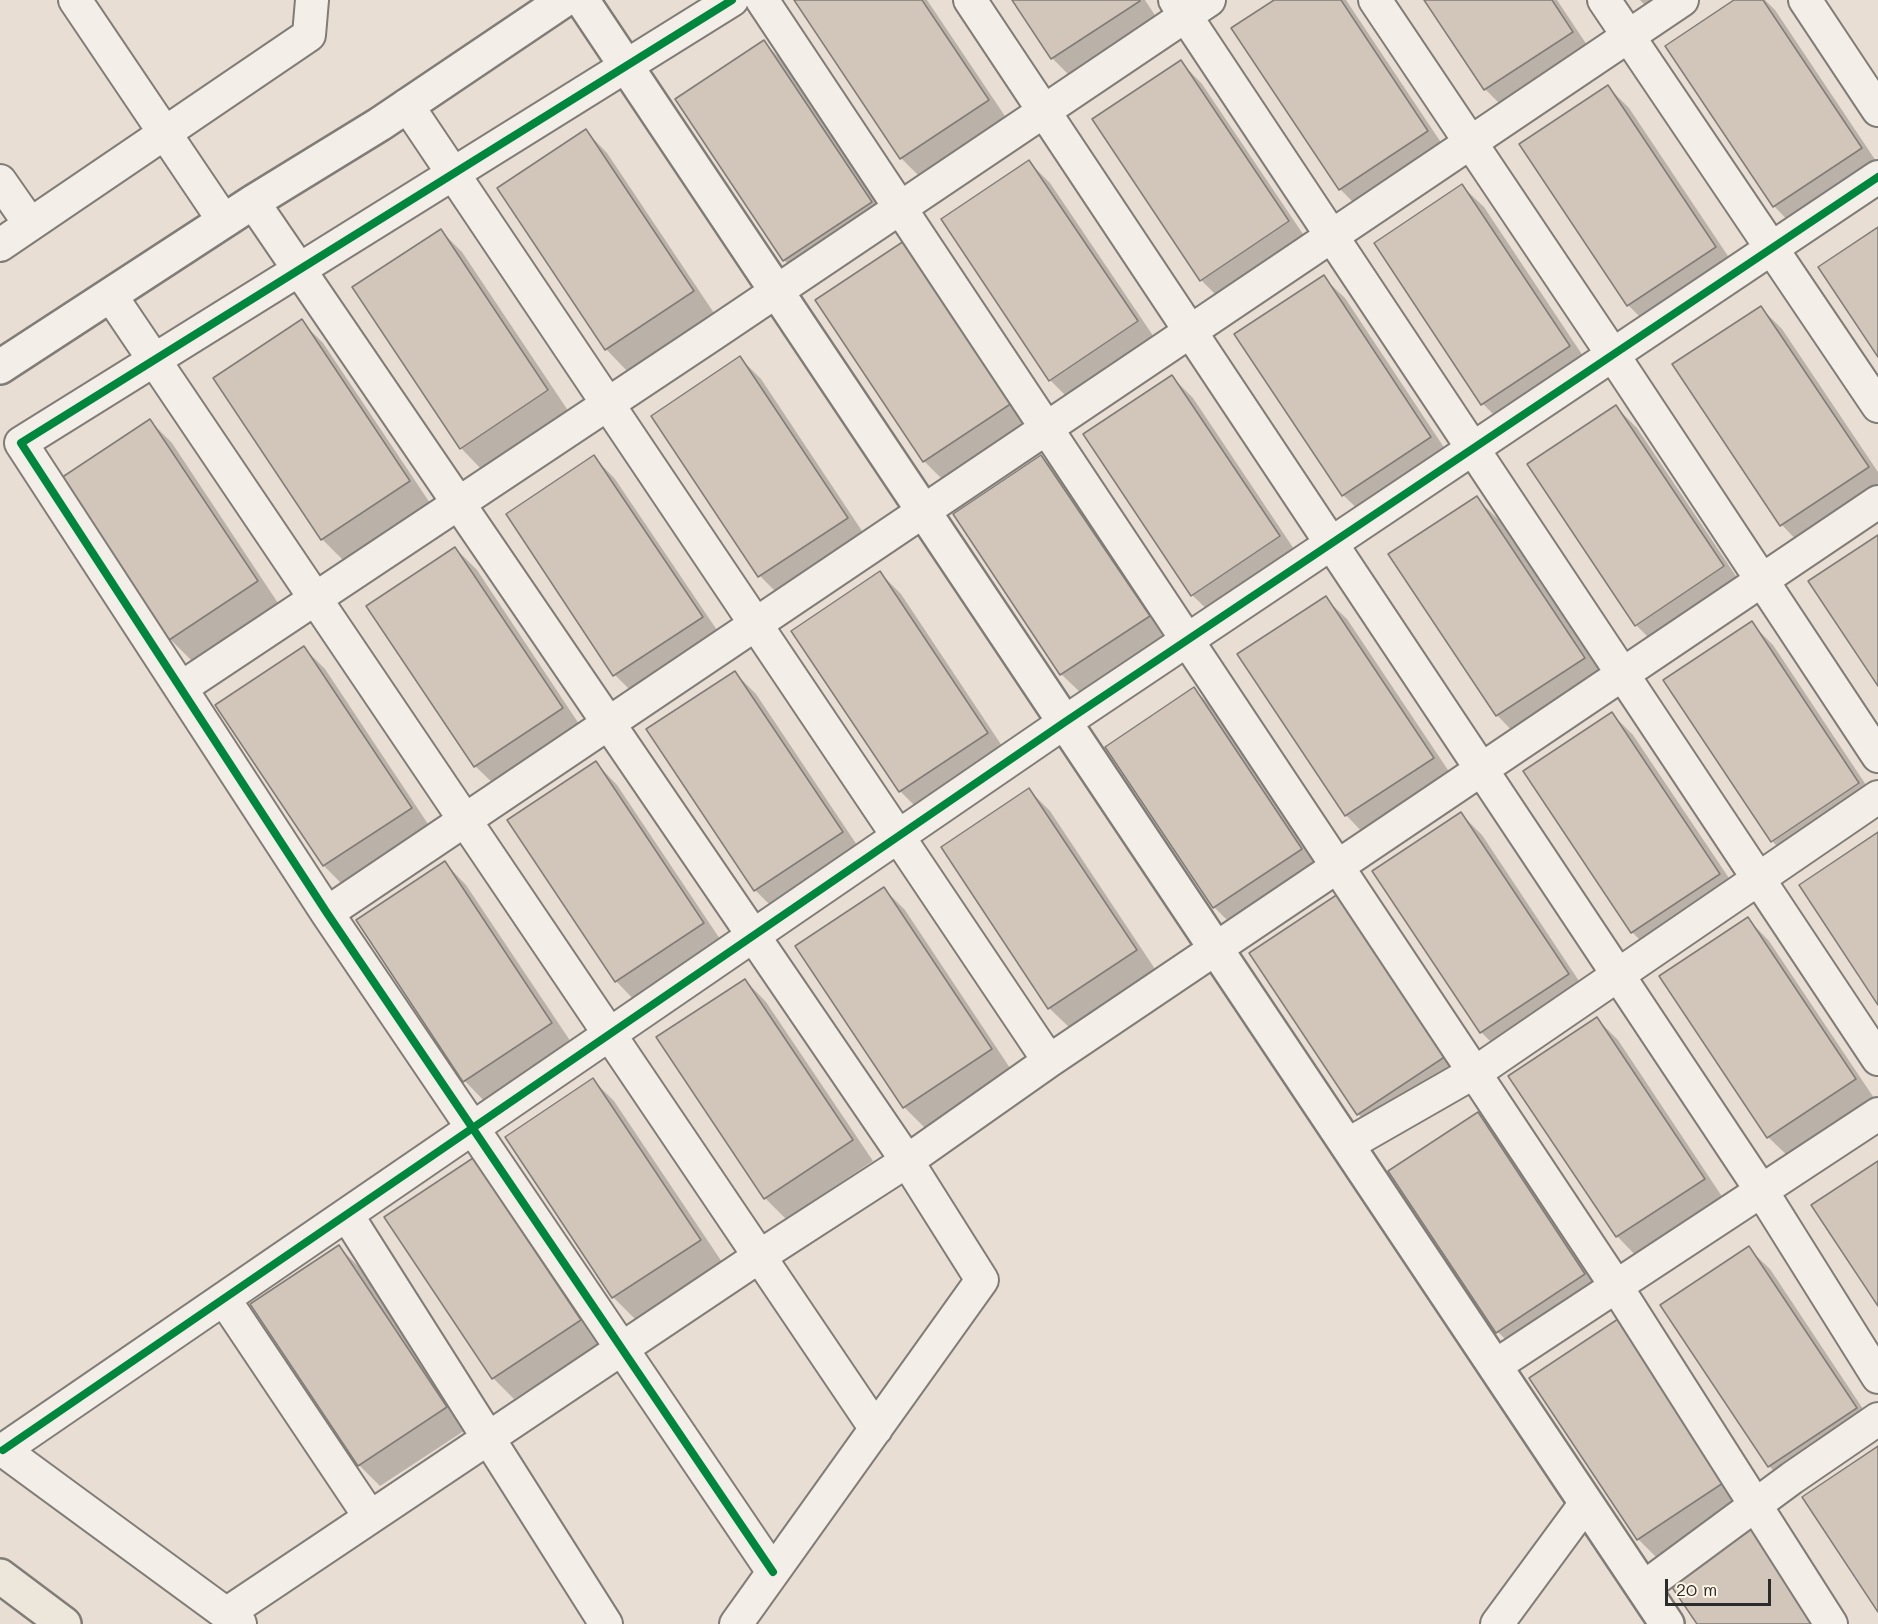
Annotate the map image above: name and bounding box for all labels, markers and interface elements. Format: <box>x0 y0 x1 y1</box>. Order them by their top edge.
scale bar <box>1668 1567 1774 1605</box>
text: 20 m <box>1676 1577 1717 1601</box>

